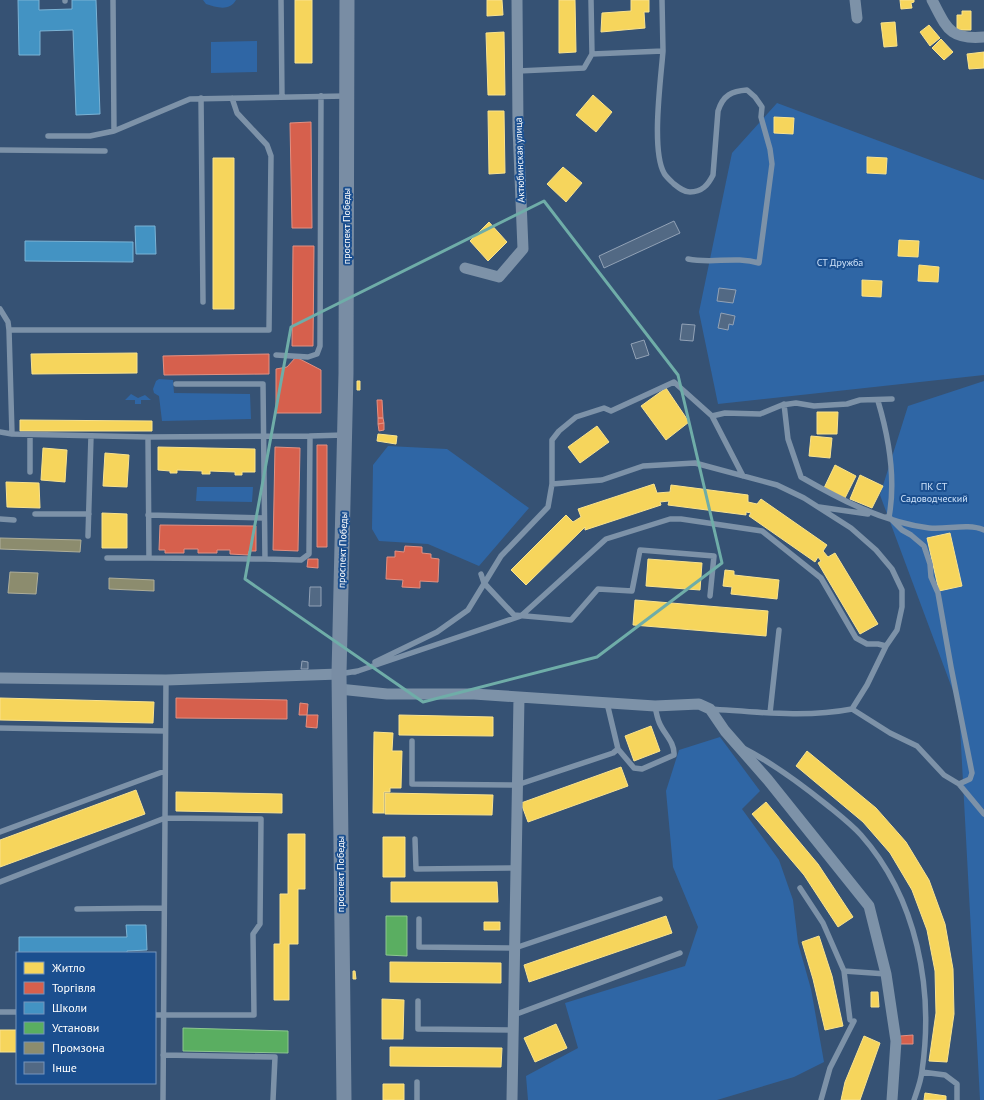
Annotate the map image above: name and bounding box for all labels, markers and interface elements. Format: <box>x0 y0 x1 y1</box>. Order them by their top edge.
street label: Актюбинская улица <box>512 117 527 203</box>
street label: проспект Победы <box>340 188 353 264</box>
park label: СТ Дружба <box>817 256 863 269</box>
park label: ПК СТ Садоводческий <box>900 480 968 505</box>
street label: проспект Победы <box>335 512 350 588</box>
street label: проспект Победы <box>334 836 347 912</box>
legend <box>16 952 156 1084</box>
text: Житло <box>51 960 85 975</box>
text: Торгівля <box>52 980 95 995</box>
text: Школи <box>52 1000 87 1015</box>
text: Установи <box>52 1020 99 1035</box>
text: Промзона <box>52 1040 105 1055</box>
text: Інше <box>52 1060 77 1075</box>

